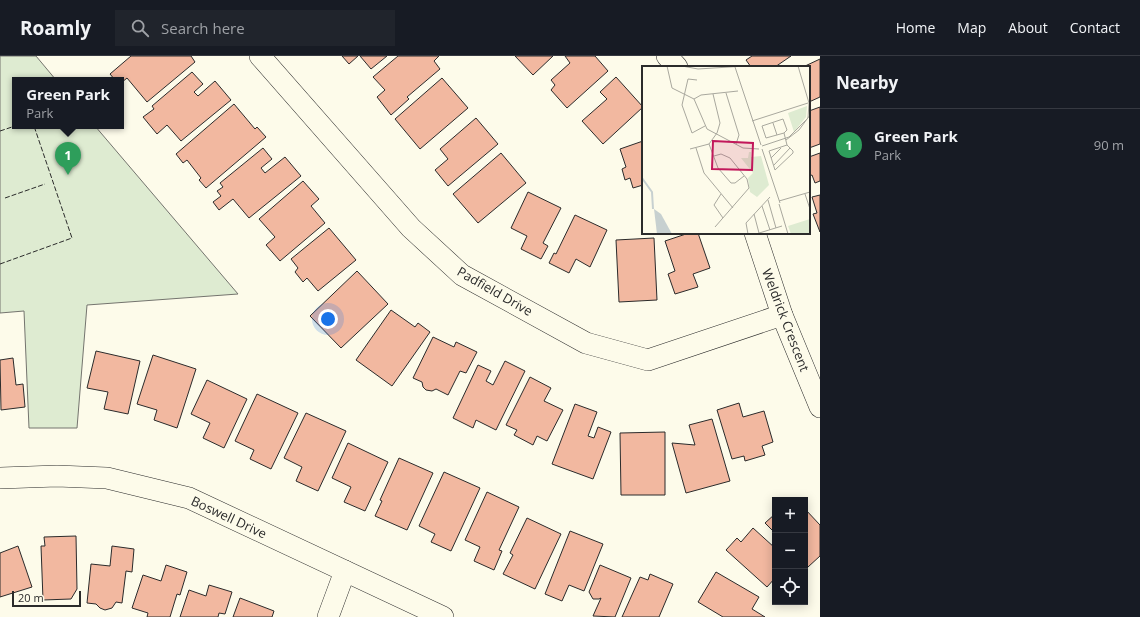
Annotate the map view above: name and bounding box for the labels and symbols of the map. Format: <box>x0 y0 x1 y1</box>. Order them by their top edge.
inset map <box>642 66 810 234</box>
pin: 1 <box>55 142 81 175</box>
street label: Padfield Drive <box>454 262 536 320</box>
street label: Weldrick Crescent <box>758 266 814 374</box>
your location <box>318 309 338 329</box>
street label: Boswell Drive <box>188 492 270 542</box>
scale bar <box>12 589 81 608</box>

